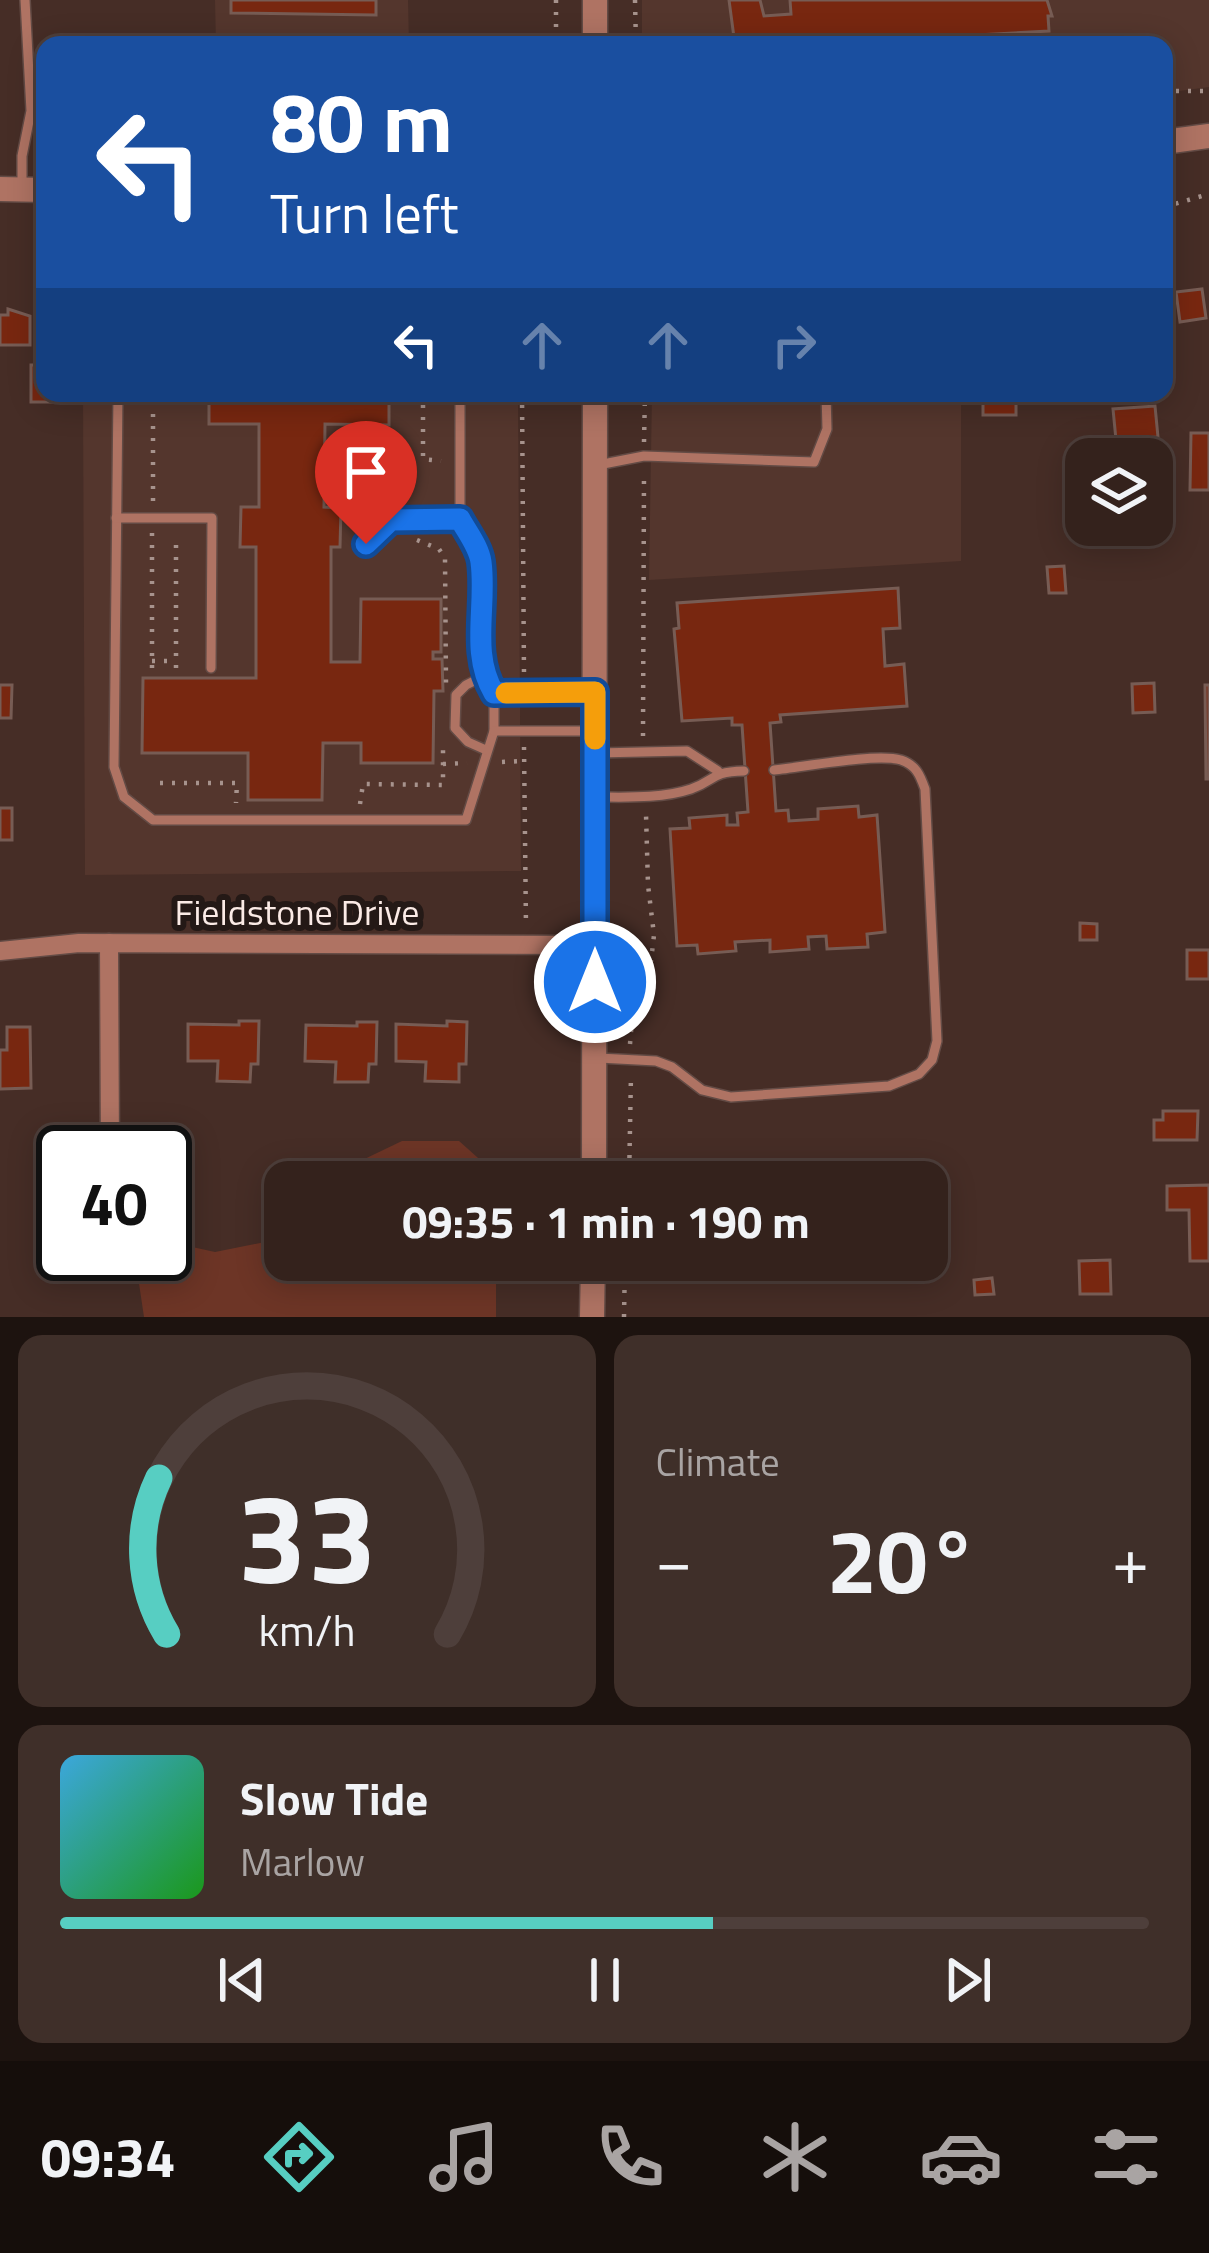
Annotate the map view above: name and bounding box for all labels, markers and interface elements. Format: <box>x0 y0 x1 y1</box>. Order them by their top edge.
text: 80 m <box>270 57 453 185</box>
icon: left <box>72 84 228 240</box>
text: Turn left <box>270 172 459 254</box>
icon: left <box>383 312 449 378</box>
icon: ahead <box>509 312 575 378</box>
icon: ahead <box>635 312 701 378</box>
icon: right <box>761 312 827 378</box>
pin <box>315 421 417 544</box>
map controls <box>1065 438 1173 546</box>
button: layers <box>1065 438 1173 546</box>
icon: arrive <box>333 439 399 505</box>
street label: Fieldstone Drive <box>175 884 419 939</box>
position arrow <box>532 919 658 1045</box>
speed limit sign: 40 <box>36 1125 192 1281</box>
text: 09:35 · 1 min · 190 m <box>402 1187 810 1255</box>
text: Climate <box>656 1432 780 1491</box>
text: 33 <box>237 1442 377 1631</box>
text: 20° <box>827 1491 978 1628</box>
text: − <box>656 1509 692 1610</box>
text: + <box>1112 1509 1149 1610</box>
text: km/h <box>258 1597 355 1663</box>
text: Slow Tide <box>240 1764 428 1832</box>
text: Marlow <box>240 1832 365 1891</box>
icon: previous <box>209 1947 275 2013</box>
icon: pause <box>572 1947 638 2013</box>
icon: next <box>935 1947 1001 2013</box>
icon: directions <box>257 2115 341 2199</box>
icon: music <box>422 2115 506 2199</box>
icon: phone <box>588 2115 672 2199</box>
icon: climate <box>753 2115 837 2199</box>
icon: car <box>919 2115 1003 2199</box>
icon: filters <box>1084 2115 1168 2199</box>
text: 09:34 <box>41 2116 176 2198</box>

